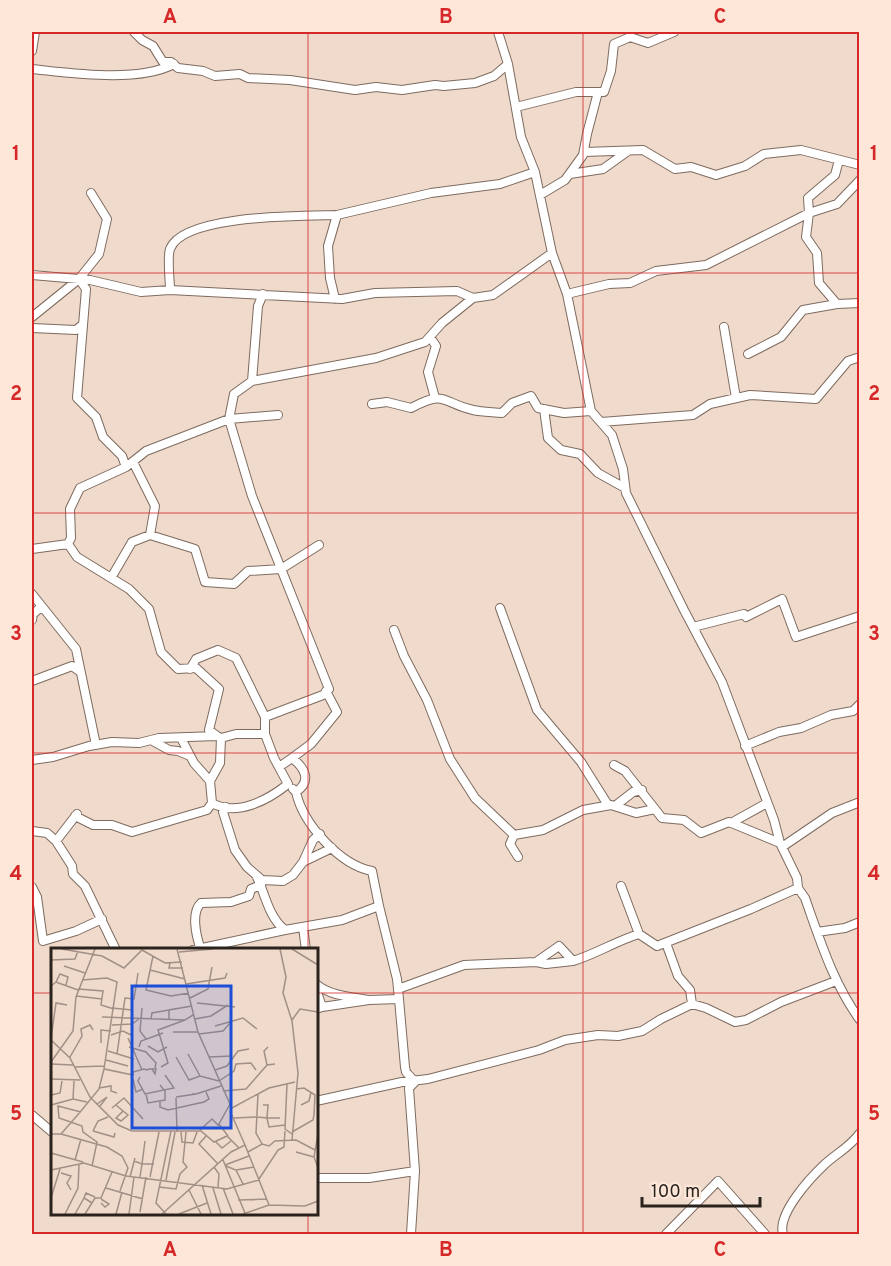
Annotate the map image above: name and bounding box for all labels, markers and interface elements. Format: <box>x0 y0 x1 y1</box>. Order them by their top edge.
text: A <box>163 5 177 31</box>
text: B <box>439 5 453 31</box>
text: C <box>714 5 726 31</box>
text: 1 <box>12 142 20 168</box>
text: 1 <box>870 142 878 168</box>
text: 2 <box>10 382 22 408</box>
text: 2 <box>868 382 880 408</box>
text: 3 <box>10 622 22 648</box>
text: 3 <box>868 622 880 648</box>
text: 4 <box>10 862 22 888</box>
text: 4 <box>868 862 880 888</box>
inset map <box>51 948 318 1215</box>
text: 5 <box>10 1102 22 1128</box>
text: 5 <box>868 1102 880 1128</box>
scale bar <box>642 1170 760 1208</box>
text: 100 m <box>651 1181 700 1204</box>
text: A <box>163 1238 177 1264</box>
text: B <box>439 1238 453 1264</box>
text: C <box>714 1238 726 1264</box>

